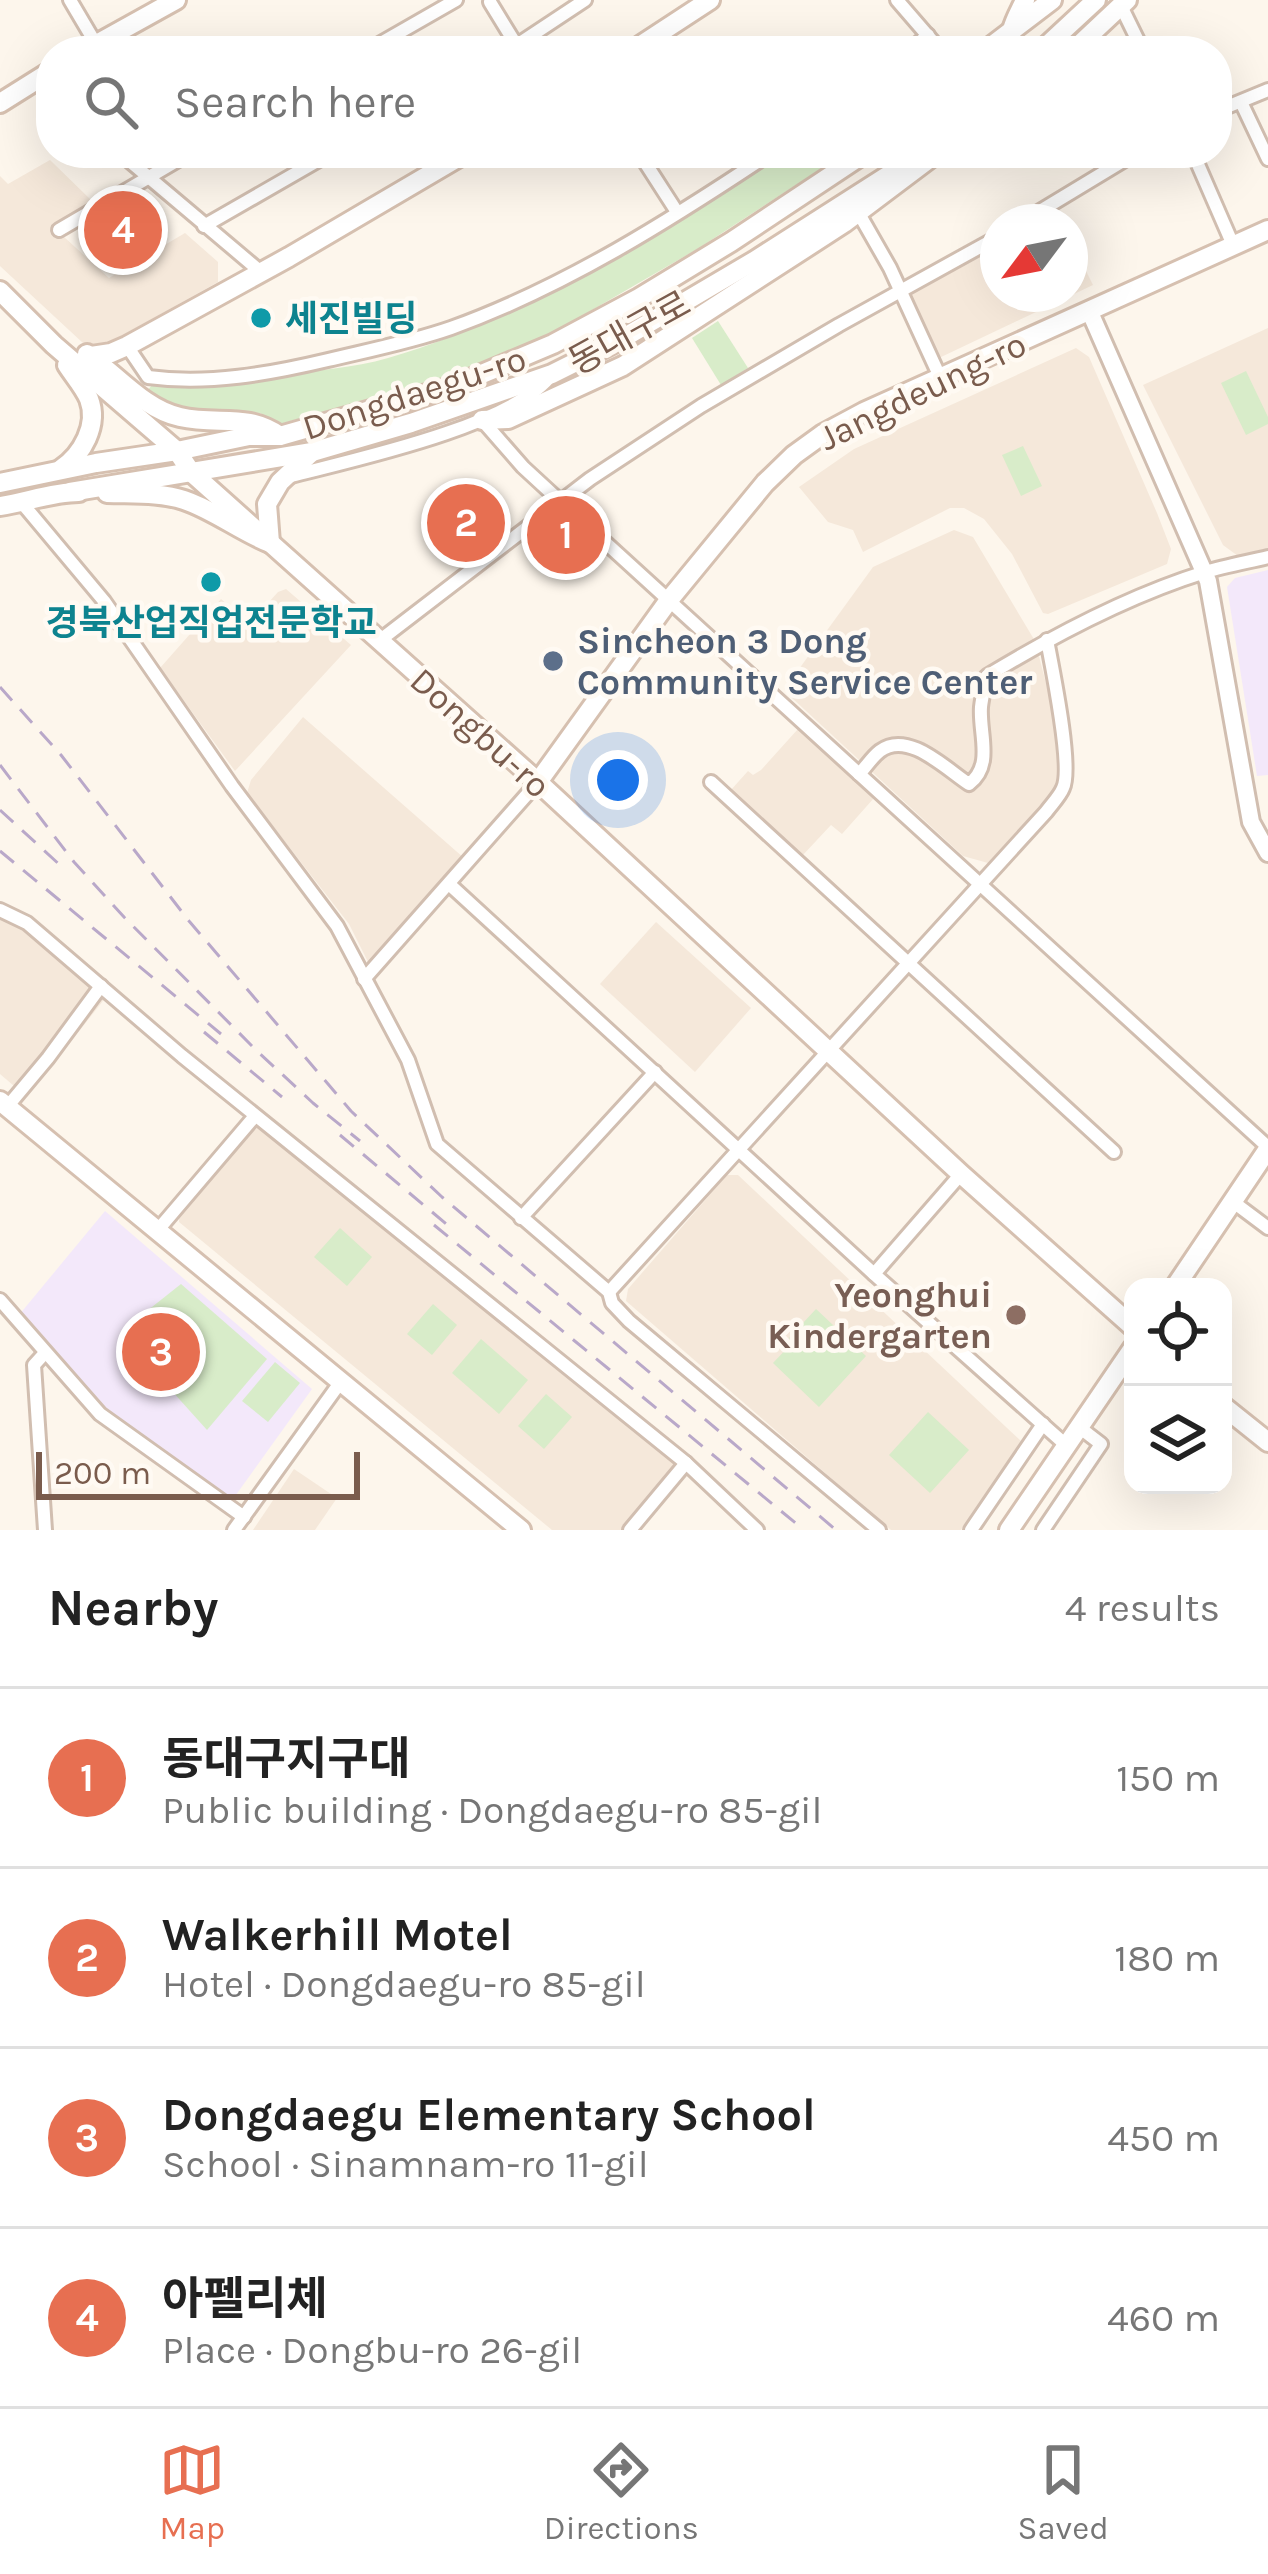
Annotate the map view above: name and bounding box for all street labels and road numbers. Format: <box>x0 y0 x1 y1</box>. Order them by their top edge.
street label: 동대구로 <box>561 282 698 383</box>
street label: Jangdeung-ro <box>812 323 1033 459</box>
street label: Dongdaegu-ro <box>297 337 531 449</box>
street label: Dongbu-ro <box>402 659 559 807</box>

